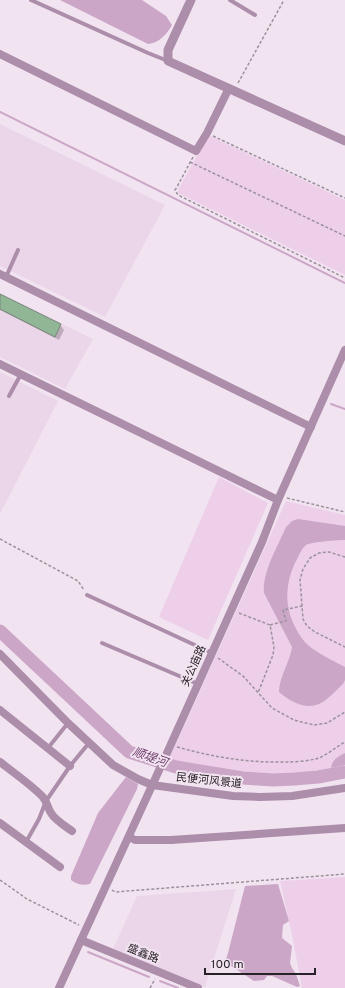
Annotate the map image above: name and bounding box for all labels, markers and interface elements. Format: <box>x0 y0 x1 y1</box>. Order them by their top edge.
street label: 关公庙路 <box>179 643 209 689</box>
water label: 顺堤河 <box>130 744 172 772</box>
street label: 民便河风景道 <box>175 771 243 791</box>
street label: 盛鑫路 <box>125 941 161 967</box>
scale bar <box>205 950 315 976</box>
text: 100 m <box>211 957 244 973</box>

